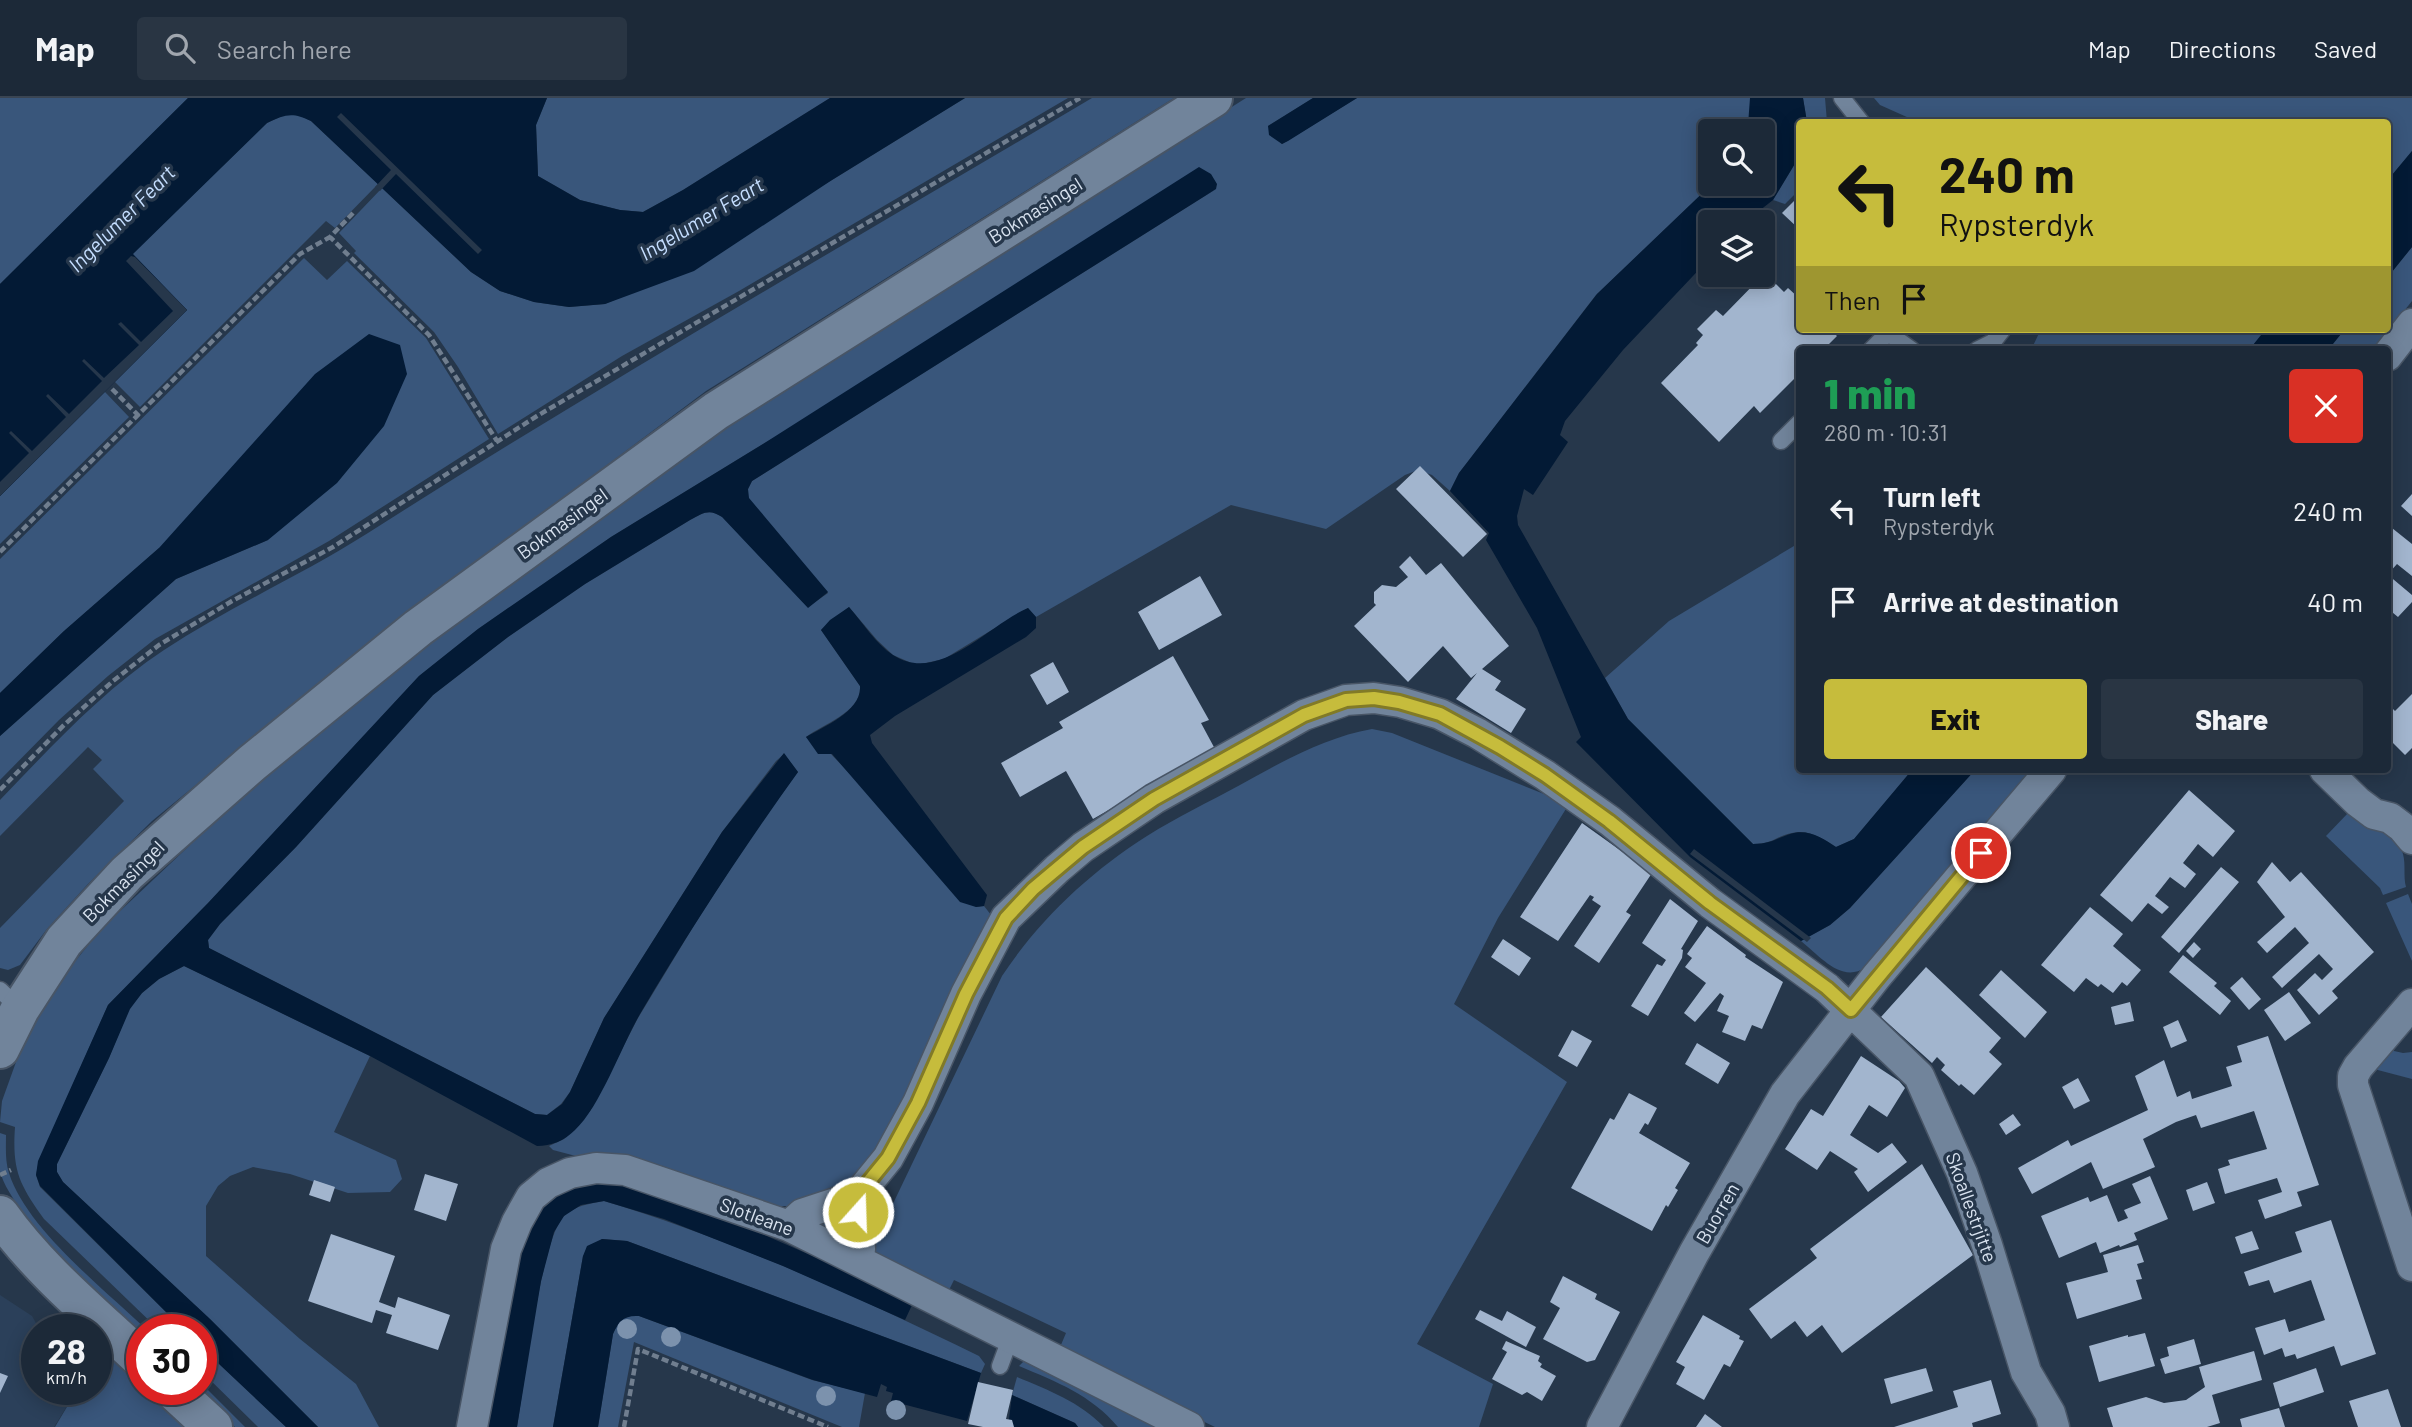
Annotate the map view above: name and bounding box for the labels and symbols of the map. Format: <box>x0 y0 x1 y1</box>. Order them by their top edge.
water label: Ingelumer Feart <box>62 159 180 277</box>
water label: Ingelumer Feart <box>634 171 768 265</box>
street label: Bokmasingel <box>984 172 1086 248</box>
street label: Bokmasingel <box>512 483 612 563</box>
pin <box>1951 823 2011 883</box>
street label: Bokmasingel <box>77 835 169 927</box>
street label: Skoallestrjitte <box>1942 1149 2002 1265</box>
position arrow <box>821 1175 895 1249</box>
street label: Buorren <box>1690 1179 1744 1247</box>
street label: Slotleane <box>717 1192 797 1240</box>
speed limit sign: 30 <box>126 1314 217 1405</box>

